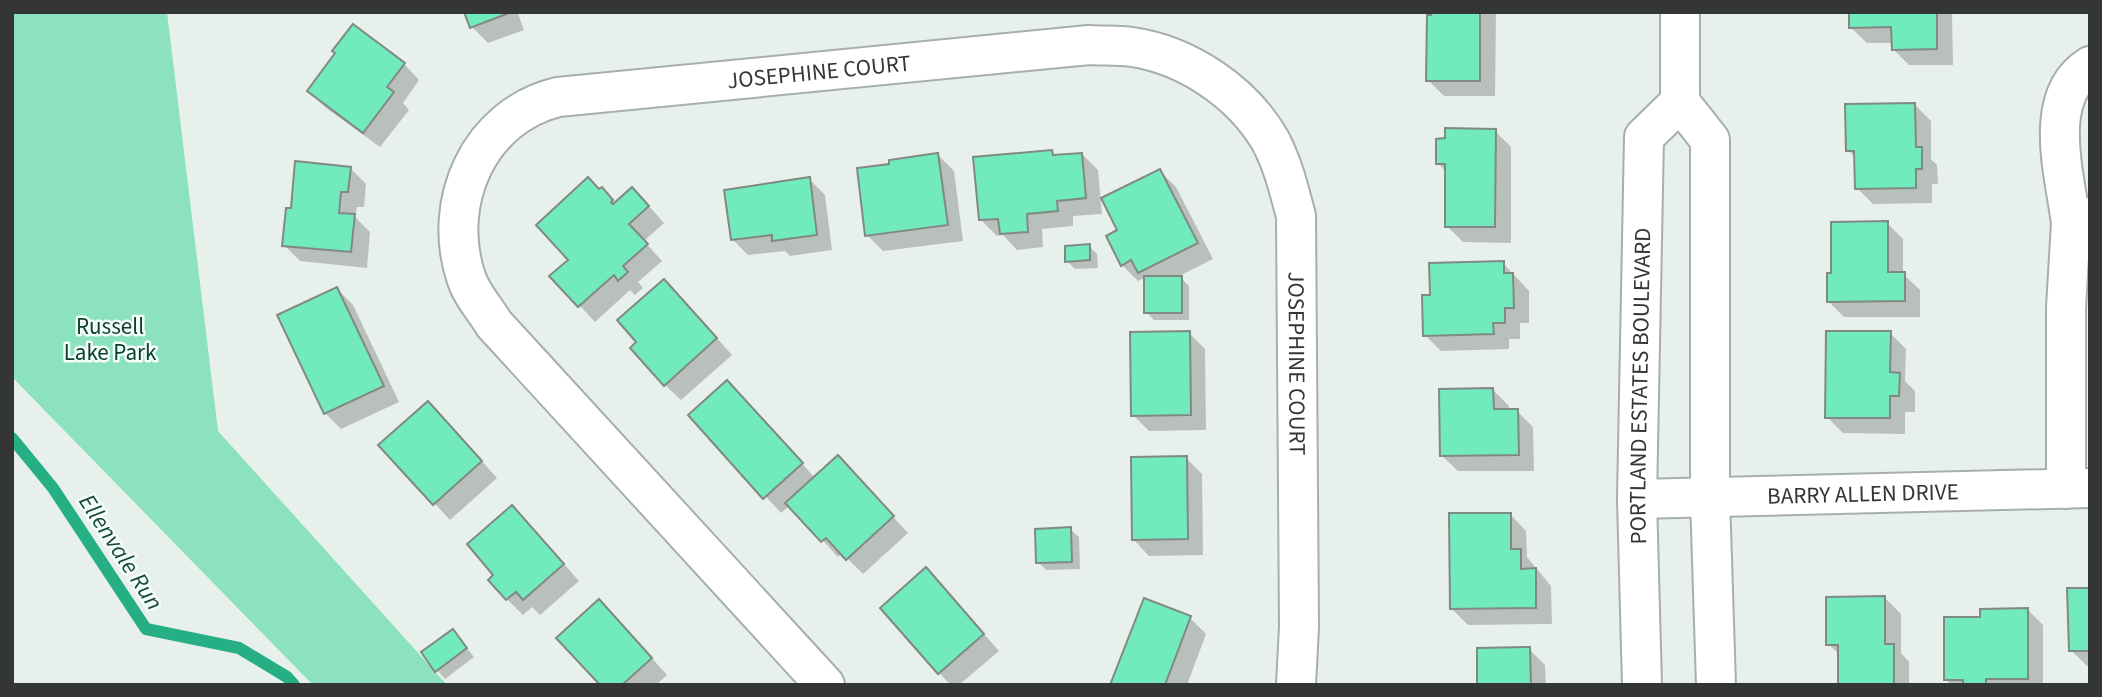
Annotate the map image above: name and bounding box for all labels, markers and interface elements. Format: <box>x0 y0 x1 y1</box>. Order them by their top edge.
street label: JOSEPHINE COURT <box>726 47 912 97</box>
street label: PORTLAND ESTATES BOULEVARD <box>1621 227 1659 545</box>
street label: JOSEPHINE COURT <box>1279 271 1314 456</box>
park label: Russell Lake Park <box>64 310 157 369</box>
street label: BARRY ALLEN DRIVE <box>1767 475 1959 513</box>
water label: Ellenvale Run <box>70 487 171 617</box>

